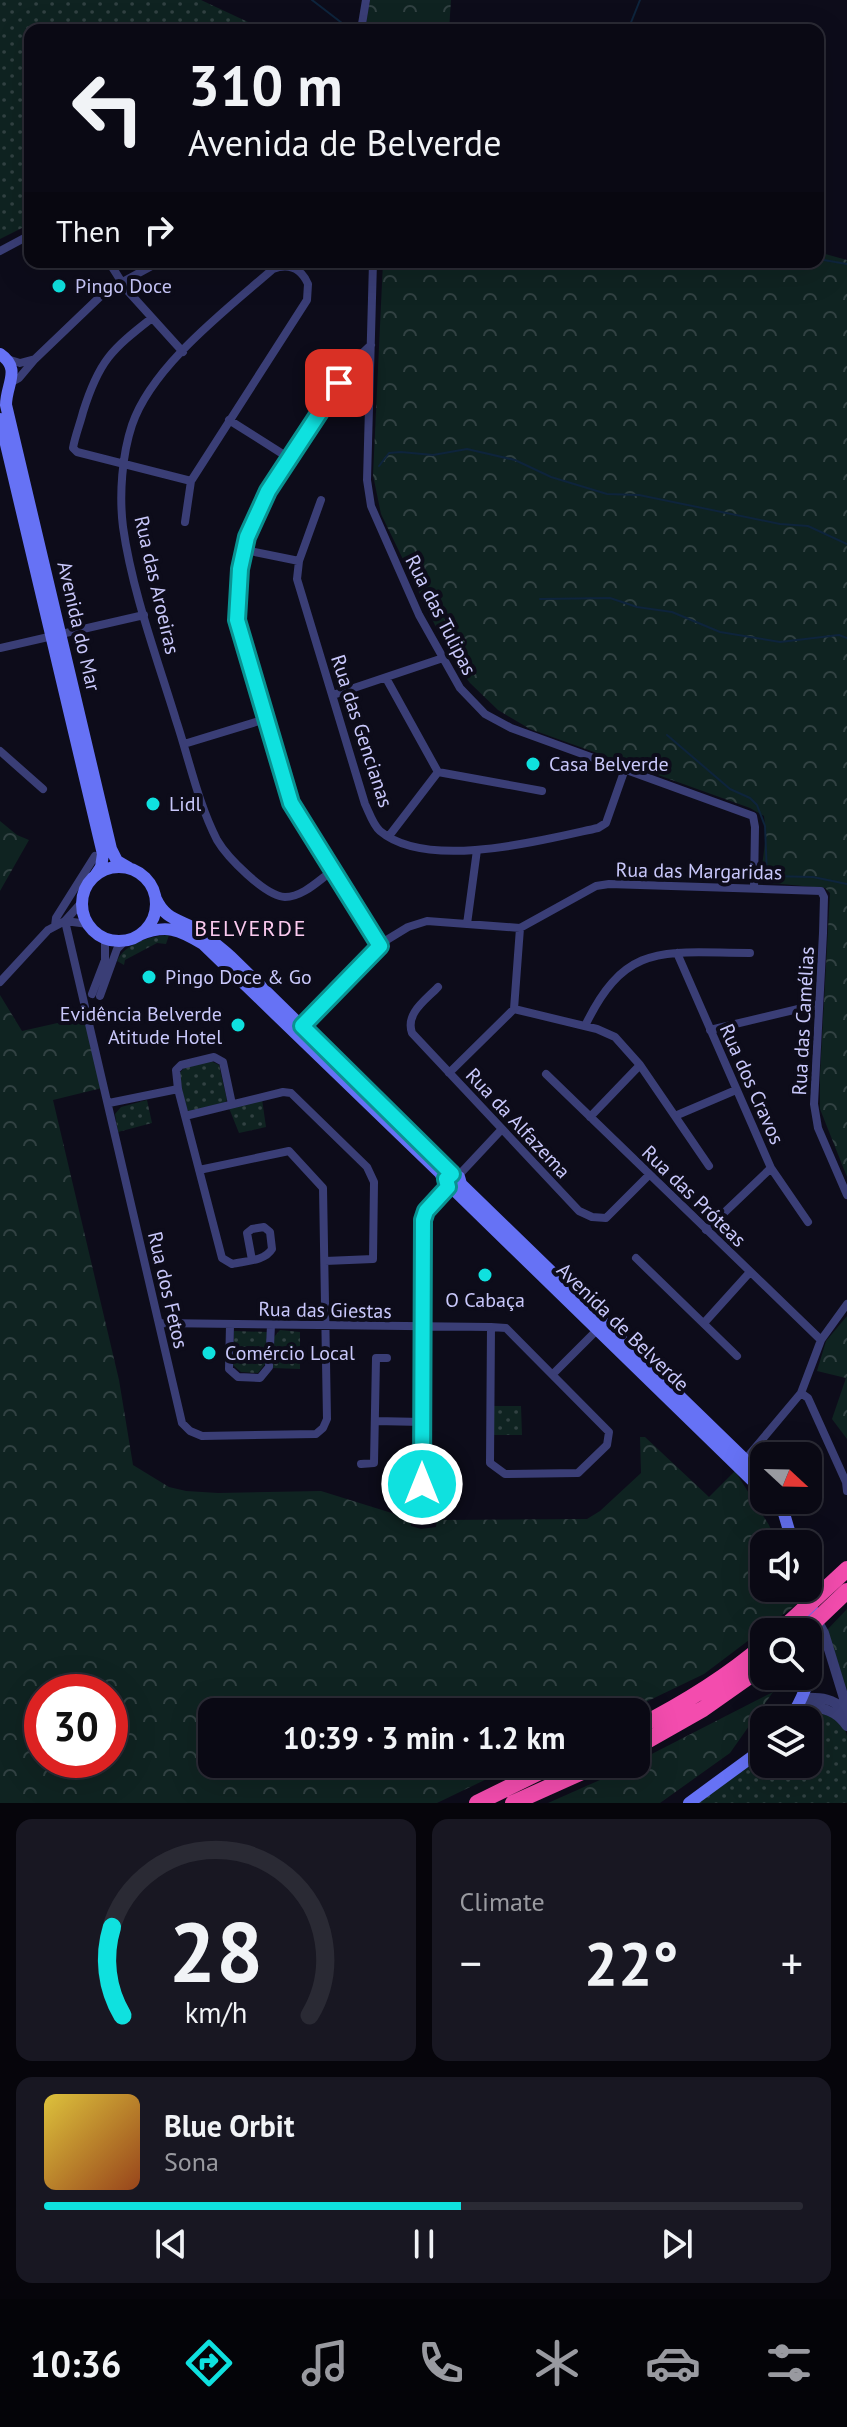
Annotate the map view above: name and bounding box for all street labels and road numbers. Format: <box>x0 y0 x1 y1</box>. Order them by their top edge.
street label: Rua das Aroeiras <box>128 513 186 657</box>
street label: Rua das Tulipas <box>400 550 482 680</box>
street label: Avenida do Mar <box>51 559 107 694</box>
street label: Rua das Gencianas <box>325 651 399 811</box>
street label: Rua das Margaridas <box>615 857 783 885</box>
street label: Rua das Camélias <box>786 946 820 1096</box>
street label: Rua dos Cravos <box>714 1020 790 1148</box>
street label: Rua da Alfazema <box>460 1062 576 1184</box>
street label: Rua das Próteas <box>636 1140 752 1252</box>
street label: Rua dos Fetos <box>142 1229 194 1351</box>
street label: Avenida de Belverde <box>551 1257 695 1397</box>
street label: Rua das Giestas <box>258 1296 392 1324</box>

